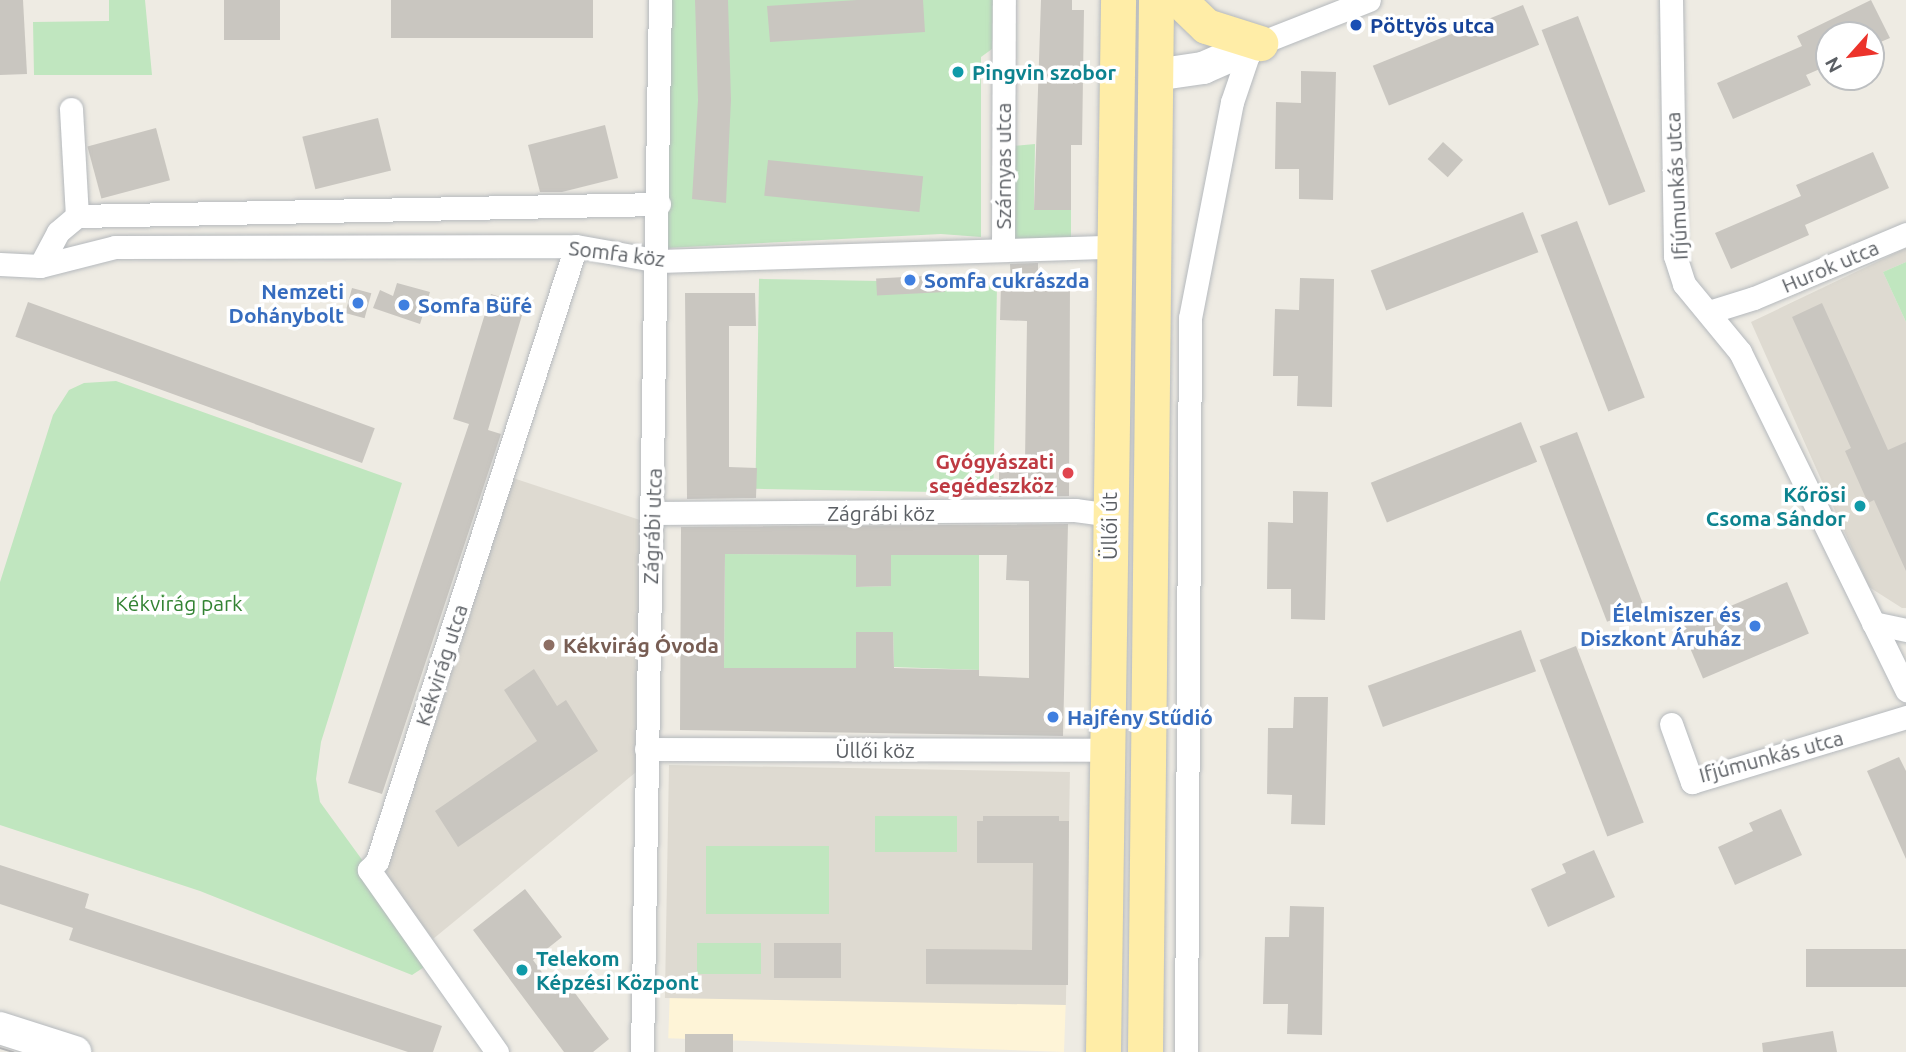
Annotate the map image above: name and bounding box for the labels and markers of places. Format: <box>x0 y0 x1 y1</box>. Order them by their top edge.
place label: Pöttyös utca <box>1370 12 1495 38</box>
marker: Pöttyös utca <box>1348 17 1364 33</box>
place label: Pingvin szobor <box>972 59 1116 85</box>
marker: Pingvin szobor <box>950 64 966 80</box>
place label: Somfa cukrászda <box>924 267 1090 293</box>
marker: Somfa cukrászda <box>902 272 918 288</box>
place label: Nemzeti Dohánybolt <box>229 278 344 328</box>
place label: Somfa Büfé <box>418 292 532 318</box>
marker: Nemzeti Dohánybolt <box>350 295 366 311</box>
marker: Somfa Büfé <box>396 297 412 313</box>
place label: Gyógyászati segédeszköz <box>929 448 1054 498</box>
marker: Gyógyászati segédeszköz <box>1060 465 1076 481</box>
place label: Kőrösi Csoma Sándor <box>1706 481 1846 531</box>
marker: Kőrösi Csoma Sándor <box>1852 498 1868 514</box>
place label: Élelmiszer és Diszkont Áruház <box>1580 601 1741 651</box>
marker: Élelmiszer és Diszkont Áruház <box>1747 618 1763 634</box>
place label: Kékvirág Óvoda <box>563 632 719 658</box>
marker: Kékvirág Óvoda <box>541 637 557 653</box>
place label: Hajfény Stűdió <box>1067 704 1213 730</box>
marker: Hajfény Stűdió <box>1045 709 1061 725</box>
place label: Telekom Képzési Központ <box>536 945 699 995</box>
marker: Telekom Képzési Központ <box>514 962 530 978</box>

